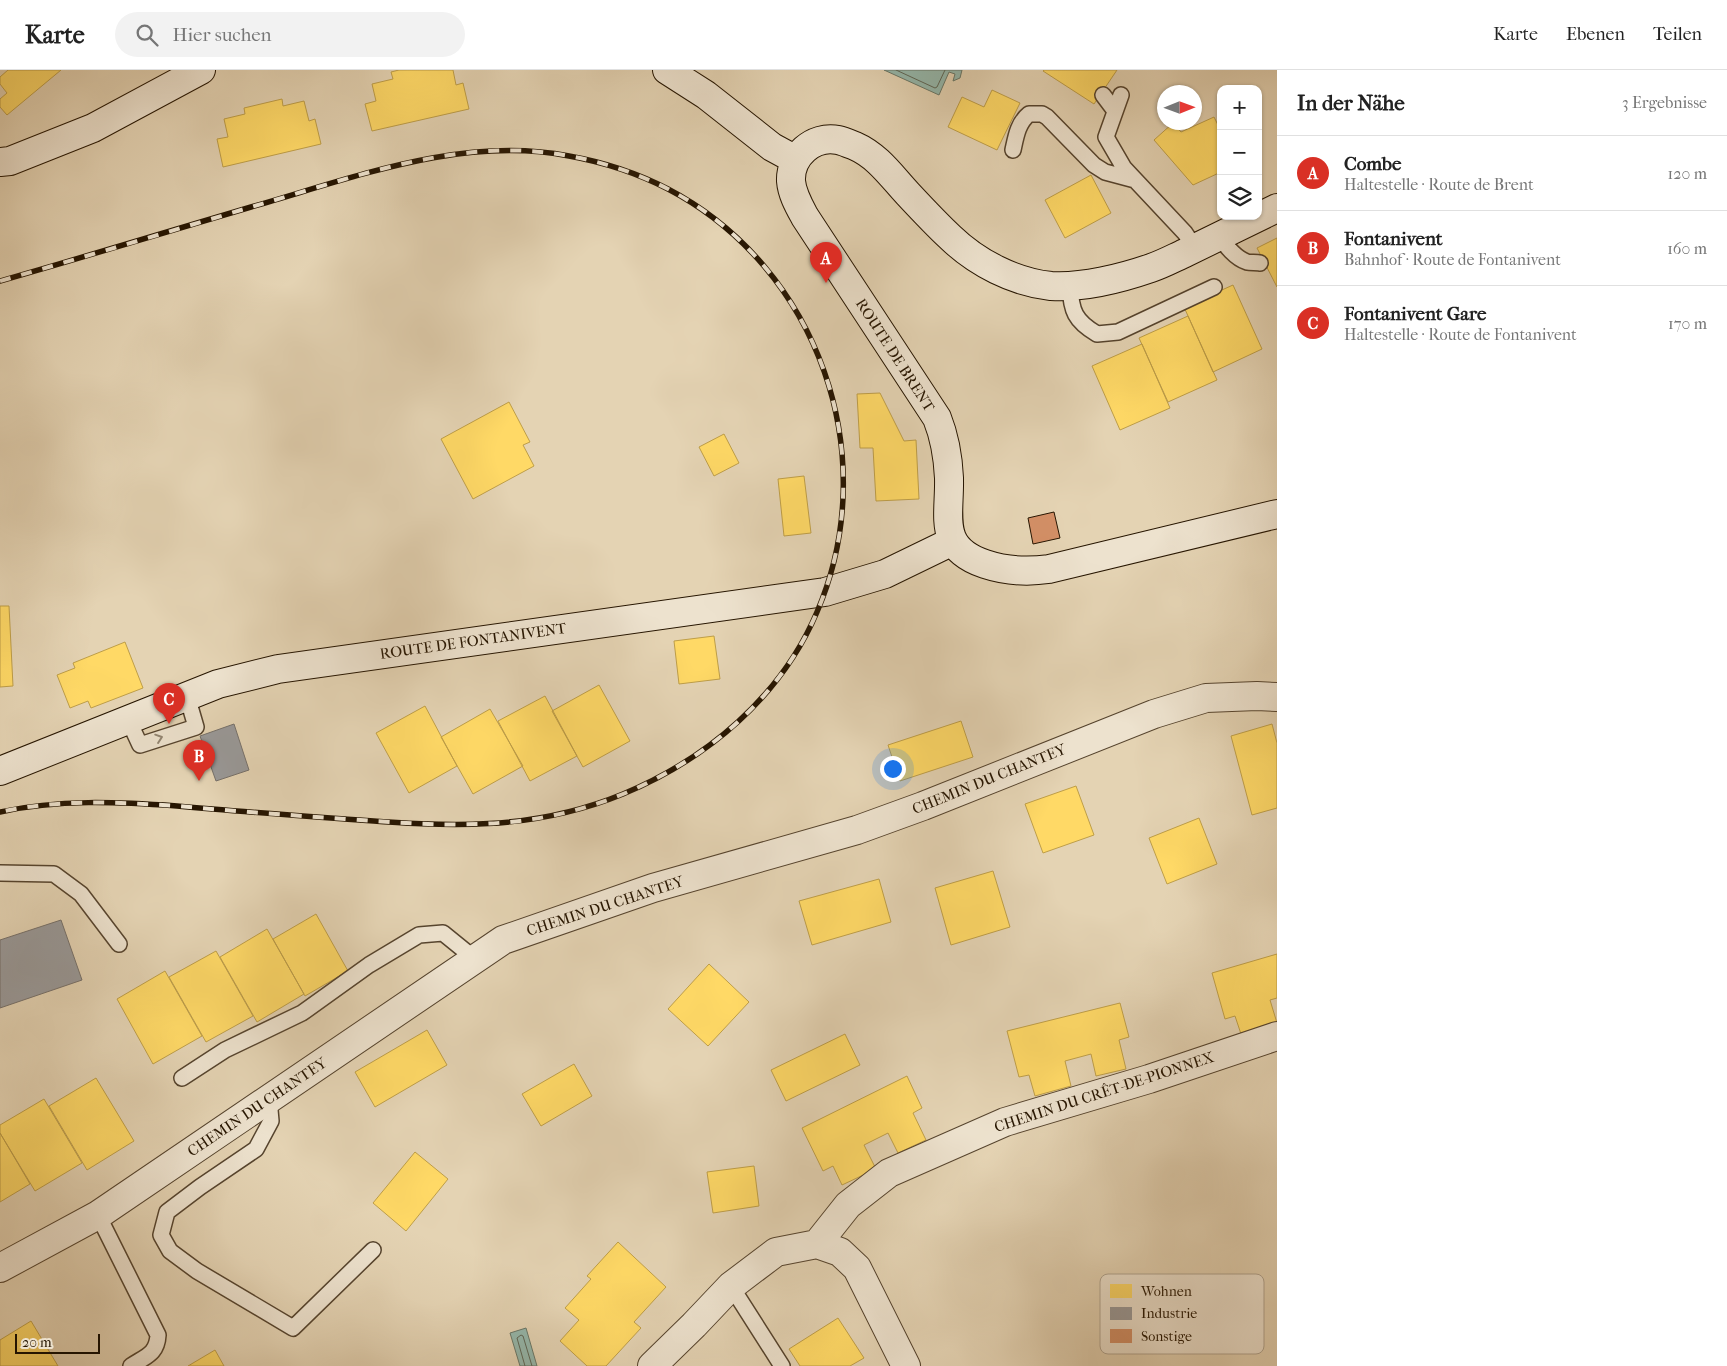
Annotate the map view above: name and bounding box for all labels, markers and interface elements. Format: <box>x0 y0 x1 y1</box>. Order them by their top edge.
search box <box>115 12 465 57</box>
text: Karte <box>25 21 85 49</box>
icon: search <box>133 21 161 49</box>
text: Hier suchen <box>173 24 272 46</box>
text: Karte <box>1493 24 1538 45</box>
text: Ebenen <box>1566 24 1625 45</box>
text: Teilen <box>1653 24 1702 45</box>
north arrow <box>1157 85 1202 130</box>
map controls <box>1217 85 1262 220</box>
button: + <box>1217 85 1262 130</box>
text: In der Nähe <box>1297 91 1405 115</box>
text: 3 Ergebnisse <box>1622 93 1707 112</box>
button: − <box>1217 130 1262 175</box>
text: Combe <box>1344 153 1401 175</box>
text: A <box>1308 164 1318 183</box>
text: 120 m <box>1668 164 1707 183</box>
button: layers <box>1217 175 1262 220</box>
text: Haltestelle · Route de Brent <box>1344 175 1534 194</box>
text: Fontanivent <box>1344 228 1443 250</box>
text: B <box>1308 239 1318 258</box>
text: 160 m <box>1667 239 1707 258</box>
pin: A <box>810 242 842 283</box>
text: Bahnhof · Route de Fontanivent <box>1344 250 1561 269</box>
street label: ROUTE DE BRENT <box>852 295 939 416</box>
text: Fontanivent Gare <box>1344 303 1486 325</box>
text: C <box>1308 314 1318 333</box>
text: 170 m <box>1668 314 1707 333</box>
text: Haltestelle · Route de Fontanivent <box>1344 325 1577 344</box>
street label: ROUTE DE FONTANIVENT <box>379 619 568 663</box>
pin: C <box>153 683 185 724</box>
one-way arrow <box>154 734 163 744</box>
pin: B <box>183 740 215 781</box>
street label: CHEMIN DU CHANTEY <box>910 740 1069 818</box>
your location <box>880 756 906 782</box>
street label: CHEMIN DU CHANTEY <box>524 872 687 940</box>
street label: CHEMIN DU CRÊT-DE-PIONNEX <box>992 1048 1216 1136</box>
street label: CHEMIN DU CHANTEY <box>184 1053 331 1160</box>
legend <box>1100 1274 1264 1354</box>
text: Wohnen <box>1140 1283 1192 1300</box>
text: Industrie <box>1141 1305 1197 1322</box>
text: Sonstige <box>1141 1328 1192 1345</box>
scale bar <box>15 1331 100 1354</box>
text: 20 m <box>22 1334 52 1351</box>

